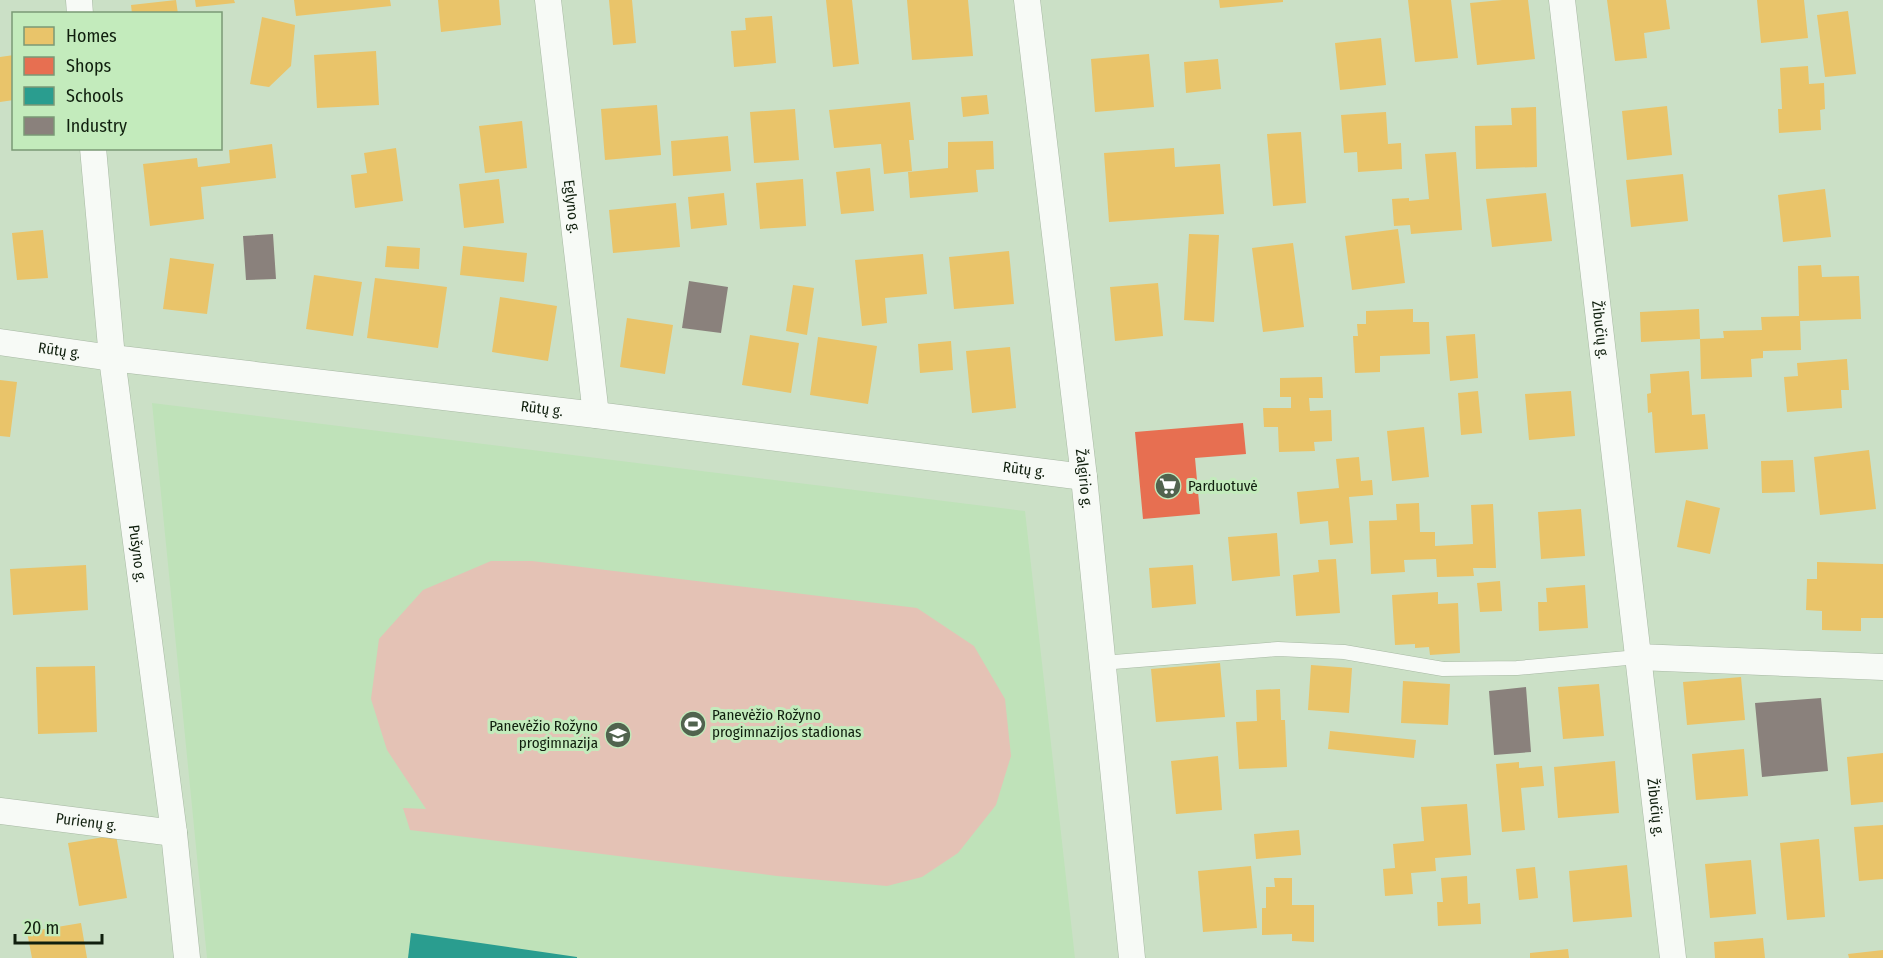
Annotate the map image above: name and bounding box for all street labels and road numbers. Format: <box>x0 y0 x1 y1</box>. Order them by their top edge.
street label: Eglyno g. <box>560 179 584 234</box>
street label: Žibučių g. <box>1588 300 1613 360</box>
street label: Rūtų g. <box>37 339 82 362</box>
street label: Rūtų g. <box>520 397 564 420</box>
street label: Žalgirio g. <box>1072 448 1096 509</box>
street label: Rūtų g. <box>1002 458 1046 481</box>
street label: Pušyno g. <box>125 524 150 583</box>
street label: Žibučių g. <box>1643 777 1668 838</box>
street label: Purienų g. <box>55 809 118 835</box>

